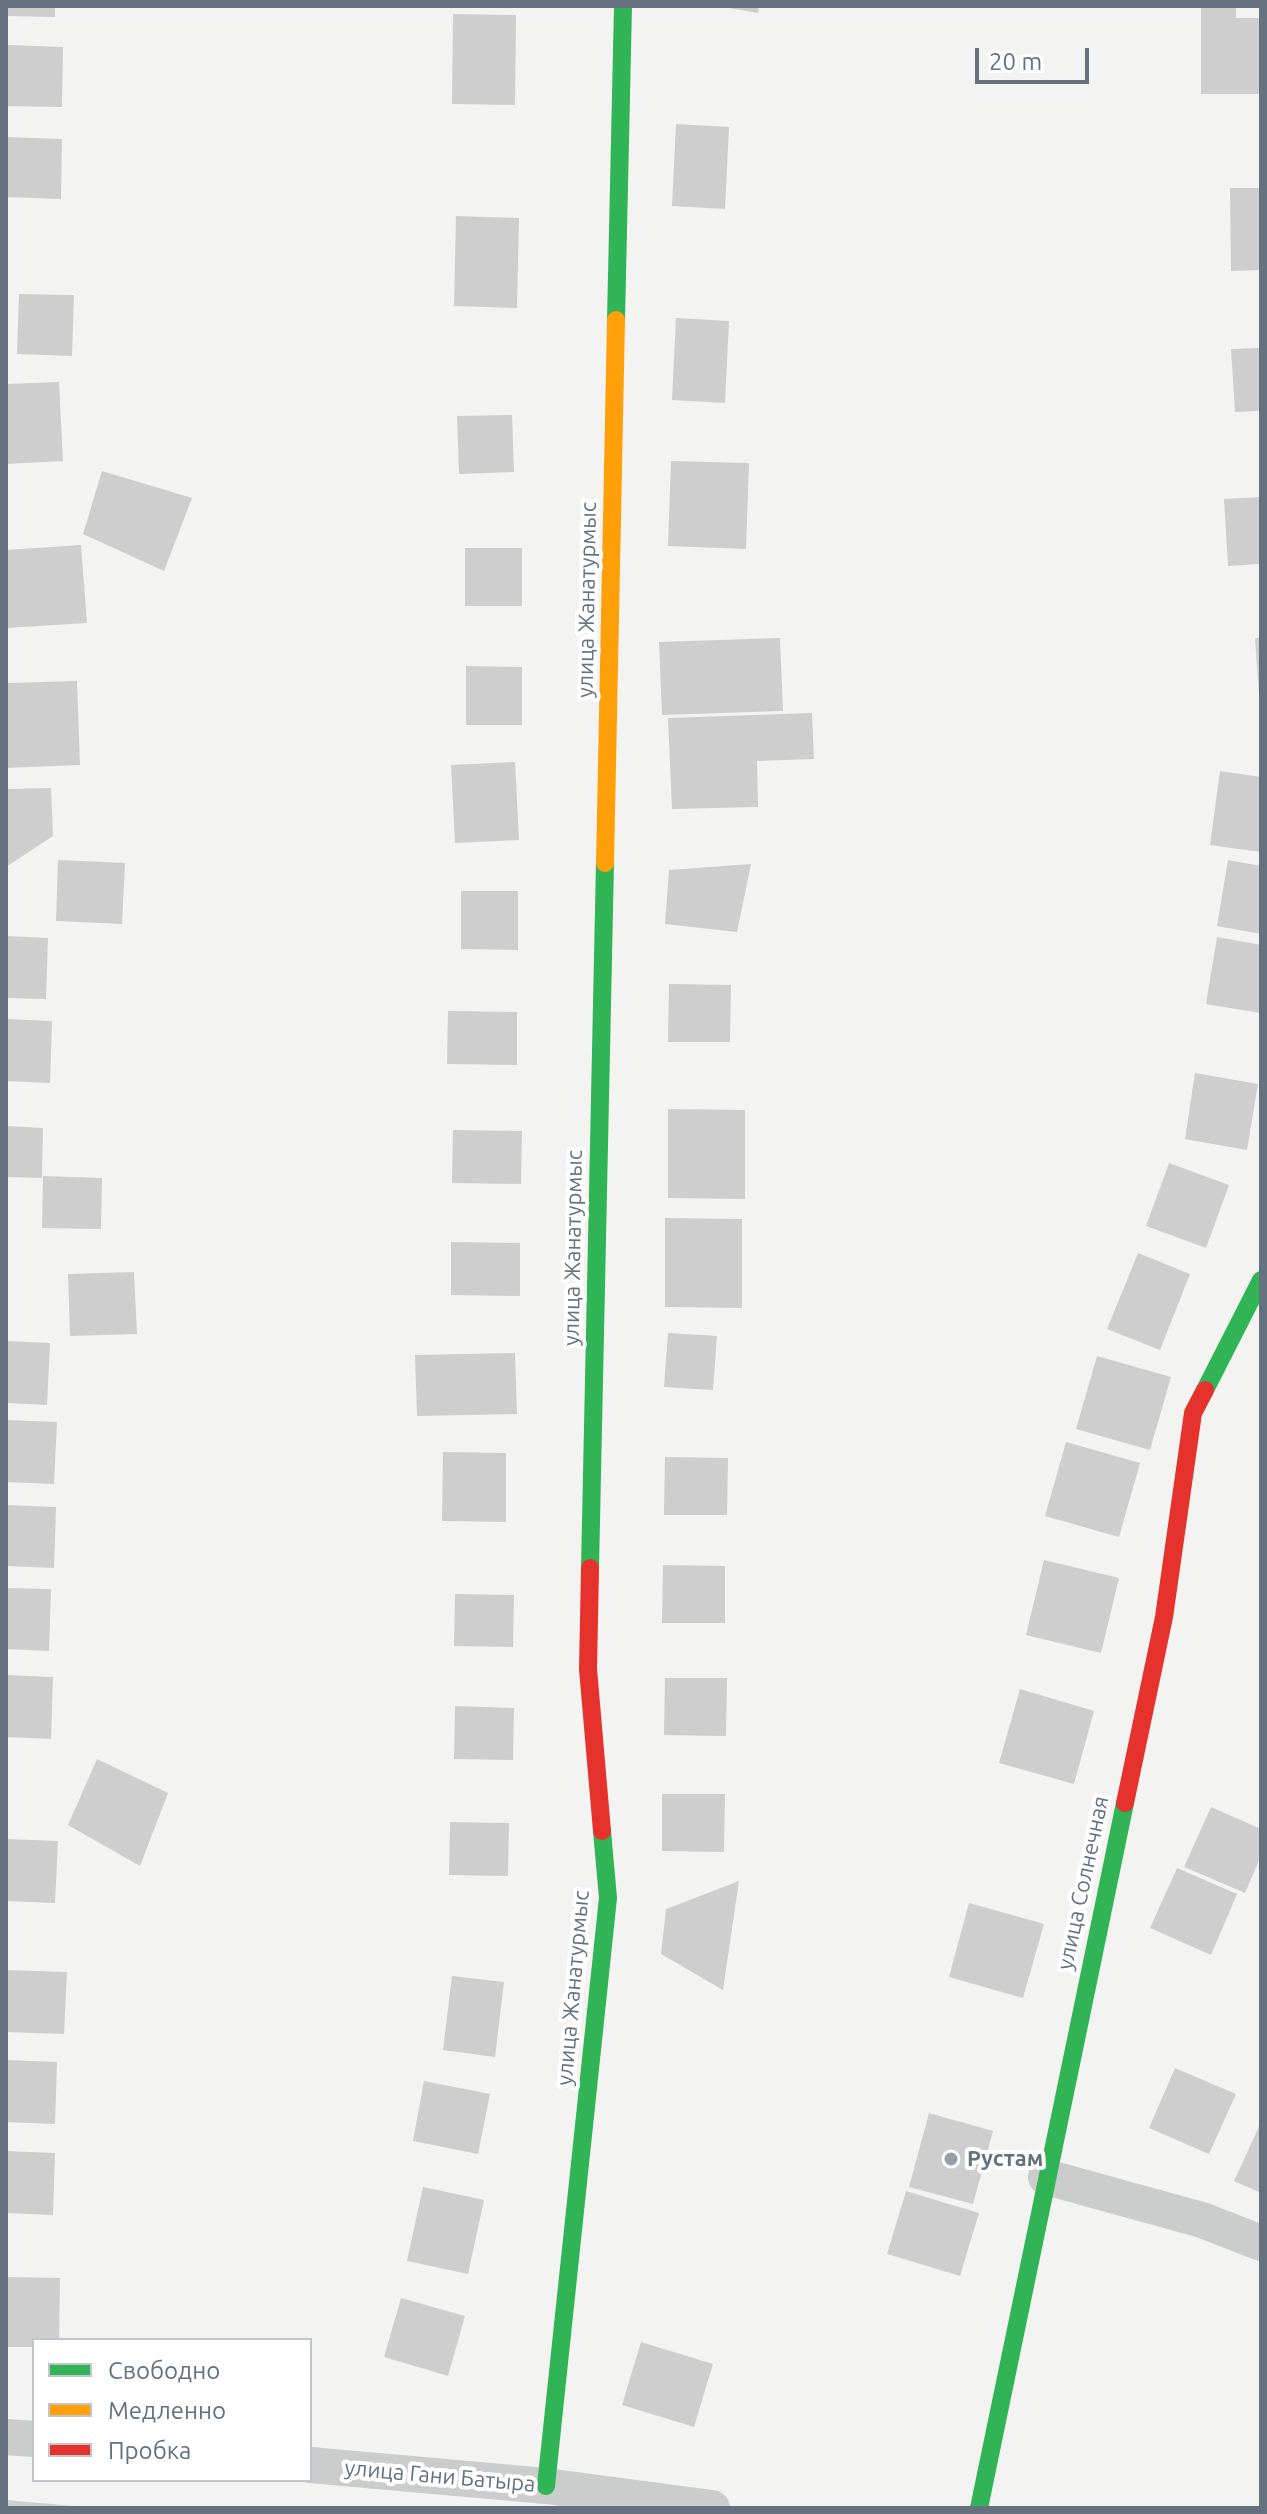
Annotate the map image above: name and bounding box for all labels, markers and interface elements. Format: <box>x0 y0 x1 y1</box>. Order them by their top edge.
scale bar <box>979 32 1093 82</box>
text: 20 m <box>989 48 1042 75</box>
street label: улица Жанатурмыс <box>572 502 602 698</box>
street label: улица Жанатурмыс <box>558 1150 588 1346</box>
street label: улица Солнечная <box>1052 1794 1114 1972</box>
street label: улица Жанатурмыс <box>551 1889 595 2087</box>
place label: Рустам <box>967 2146 1043 2172</box>
marker: Рустам <box>942 2150 960 2168</box>
legend <box>32 2338 312 2482</box>
text: Свободно <box>108 2357 220 2384</box>
text: Медленно <box>108 2397 226 2424</box>
text: Пробка <box>108 2437 191 2464</box>
street label: улица Гани Батыра <box>343 2454 537 2498</box>

